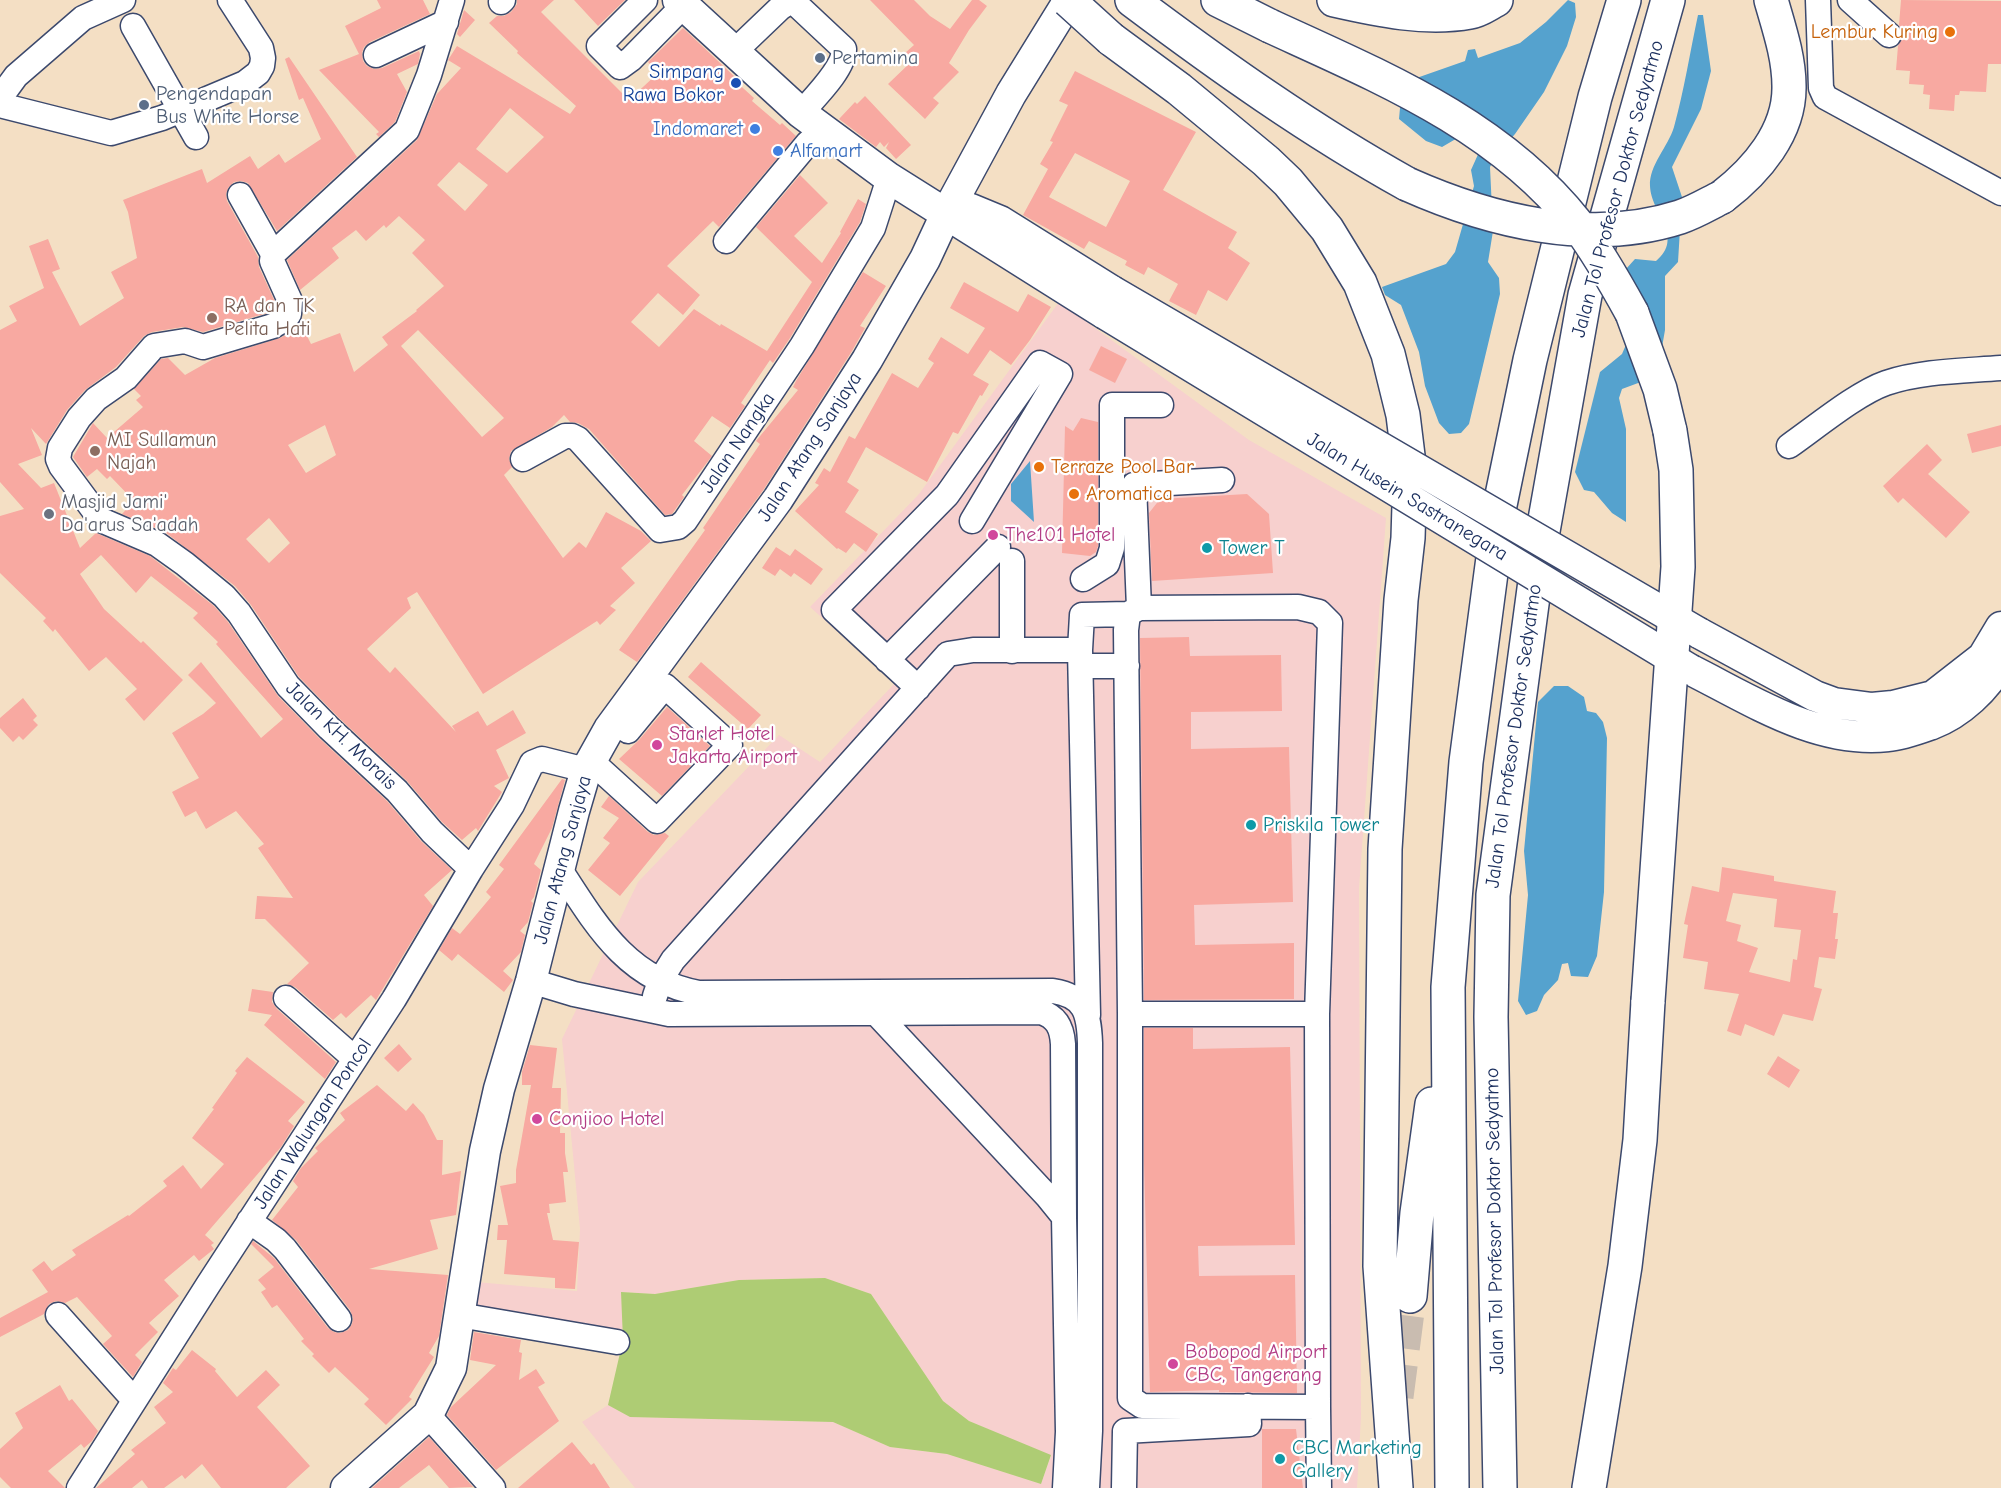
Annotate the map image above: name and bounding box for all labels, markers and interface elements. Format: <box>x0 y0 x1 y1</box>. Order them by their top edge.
place label: Lembur Kuring <box>1811 20 1938 44</box>
marker: Lembur Kuring <box>1943 25 1957 39</box>
street label: Jalan Tol Profesor Doktor Sedyatmo <box>1567 38 1669 340</box>
place label: Pertamina <box>832 46 918 70</box>
marker: Pertamina <box>813 51 827 65</box>
place label: Simpang Rawa Bokor <box>623 60 724 107</box>
marker: Simpang Rawa Bokor <box>729 76 743 90</box>
place label: Pengendapan Bus White Horse <box>156 82 299 129</box>
marker: Pengendapan Bus White Horse <box>137 98 151 112</box>
place label: Indomaret <box>653 117 743 141</box>
marker: Indomaret <box>748 122 762 136</box>
place label: Alfamart <box>790 139 862 163</box>
marker: Alfamart <box>771 144 785 158</box>
place label: RA dan TK Pelita Hati <box>224 294 315 341</box>
marker: RA dan TK Pelita Hati <box>205 311 219 325</box>
street label: Jalan Atang Sanjaya <box>753 368 867 526</box>
street label: Jalan Nangka <box>695 388 781 498</box>
street label: Jalan Husein Sastranegara <box>1302 427 1512 567</box>
place label: MI Sullamun Najah <box>107 428 216 475</box>
marker: MI Sullamun Najah <box>88 444 102 458</box>
place label: Terraze Pool Bar <box>1051 455 1194 479</box>
marker: Terraze Pool Bar <box>1032 460 1046 474</box>
place label: Aromatica <box>1086 482 1173 506</box>
marker: Aromatica <box>1067 487 1081 501</box>
place label: Masjid Jami' Da'arus Sa'adah <box>61 490 199 537</box>
marker: Masjid Jami' Da'arus Sa'adah <box>42 507 56 521</box>
place label: The101 Hotel <box>1005 523 1115 547</box>
marker: The101 Hotel <box>986 528 1000 542</box>
place label: Tower T <box>1219 536 1285 560</box>
marker: Tower T <box>1200 541 1214 555</box>
street label: Jalan Tol Profesor Doktor Sedyatmo <box>1481 582 1547 890</box>
street label: Jalan KH. Morais <box>280 677 402 795</box>
place label: Starlet Hotel Jakarta Airport <box>669 722 797 769</box>
marker: Starlet Hotel Jakarta Airport <box>650 738 664 752</box>
street label: Jalan Atang Sanjaya <box>529 773 597 947</box>
place label: Priskila Tower <box>1263 813 1379 837</box>
marker: Priskila Tower <box>1244 818 1258 832</box>
street label: Jalan Walungan Poncol <box>249 1034 377 1214</box>
street label: Jalan Tol Profesor Doktor Sedyatmo <box>1480 1067 1510 1375</box>
place label: Conjioo Hotel <box>549 1107 664 1131</box>
marker: Conjioo Hotel <box>530 1112 544 1126</box>
place label: Bobopod Airport CBC, Tangerang <box>1185 1340 1327 1387</box>
marker: Bobopod Airport CBC, Tangerang <box>1166 1357 1180 1371</box>
place label: CBC Marketing Gallery <box>1292 1436 1422 1483</box>
marker: CBC Marketing Gallery <box>1273 1452 1287 1466</box>

